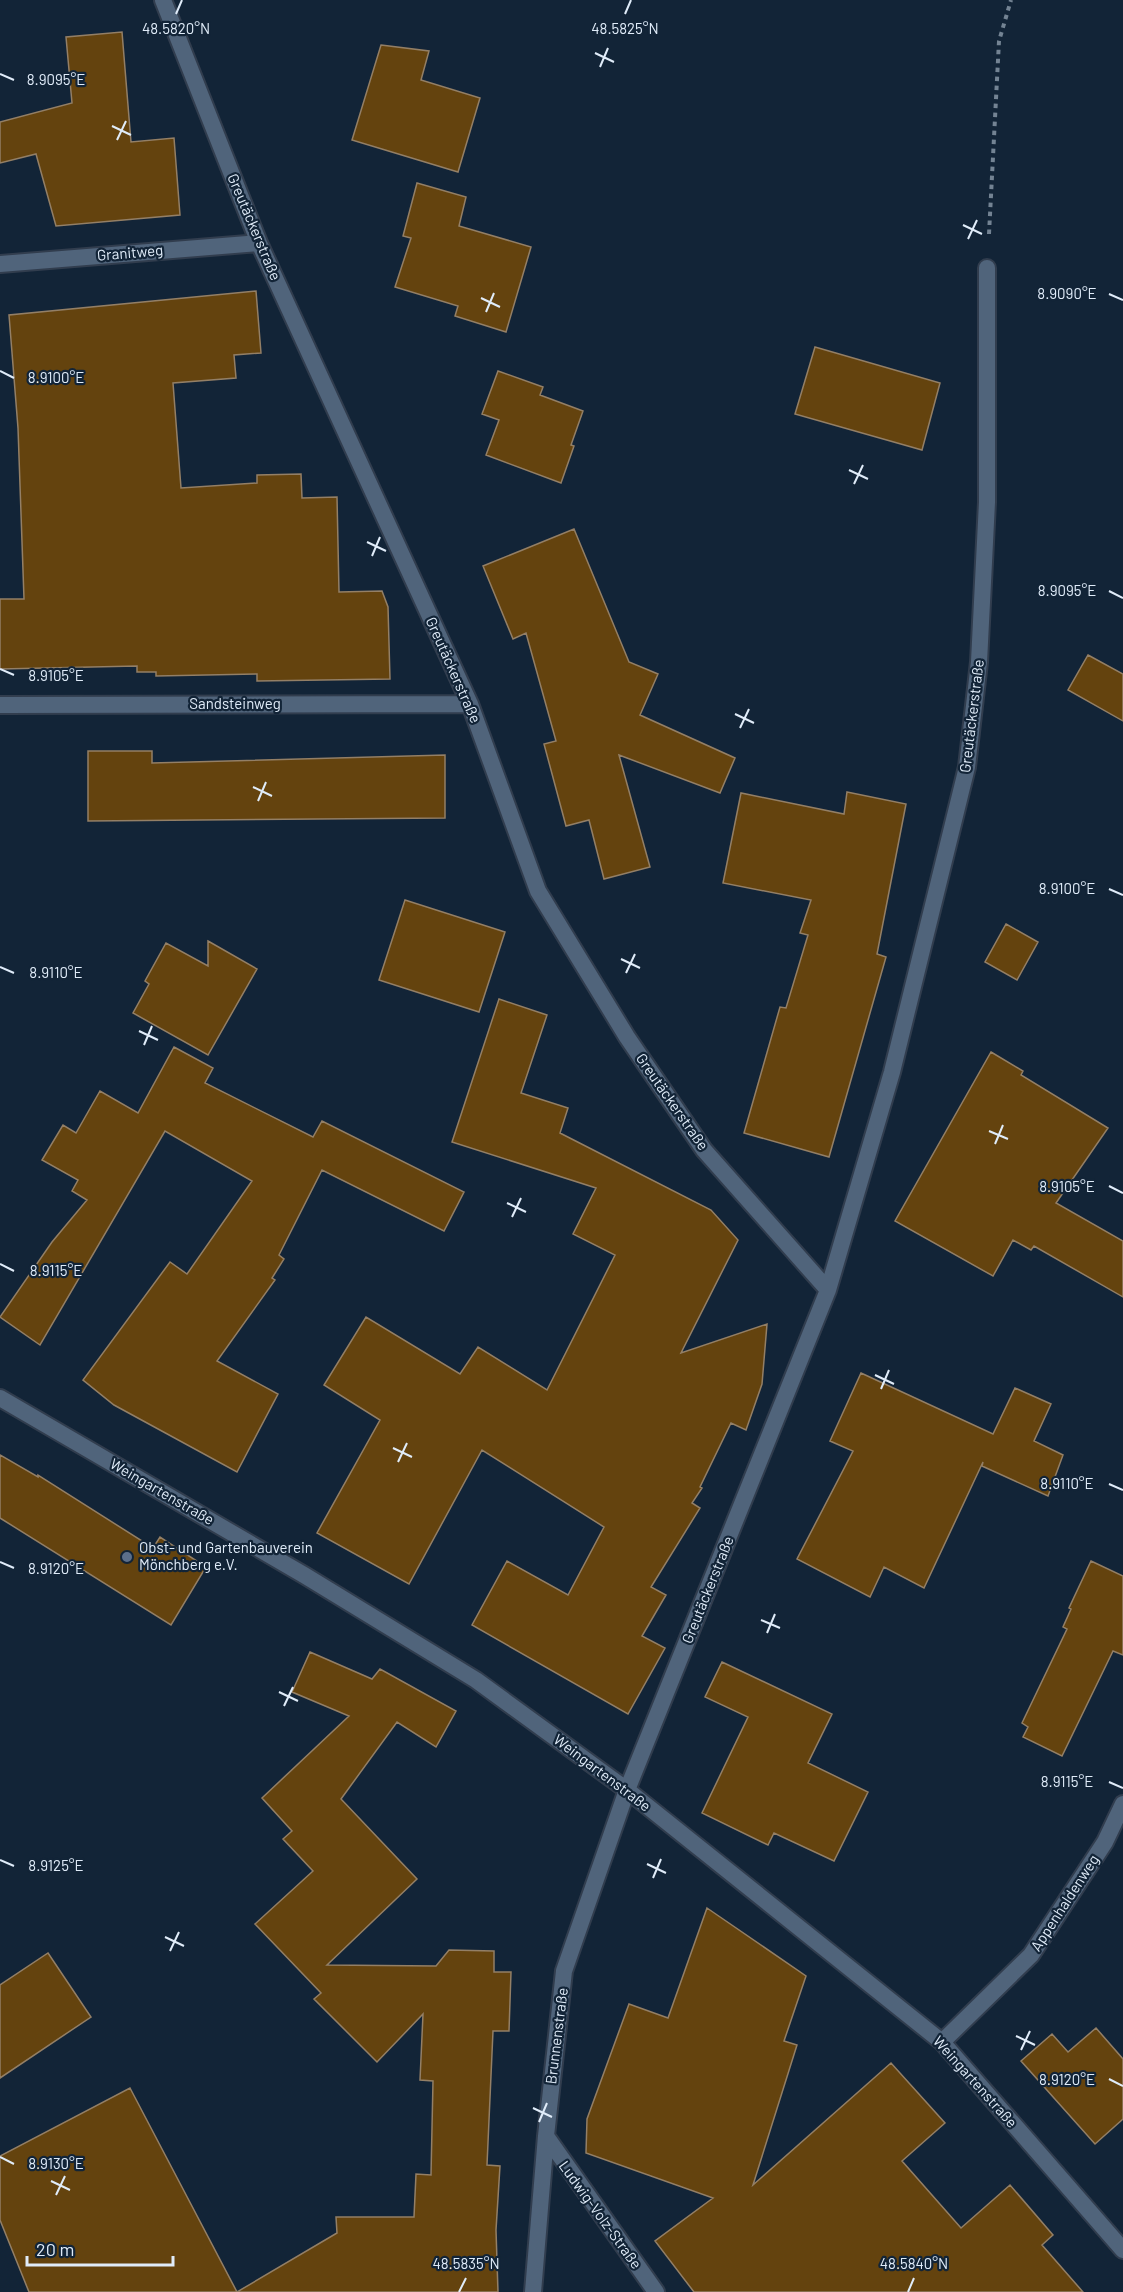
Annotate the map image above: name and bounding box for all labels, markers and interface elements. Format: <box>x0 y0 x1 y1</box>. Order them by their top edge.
text: 48.5820°N <box>142 19 210 37</box>
text: 48.5825°N <box>591 19 659 37</box>
text: 8.9095°E <box>27 70 85 88</box>
street label: Greutäckerstraße <box>224 171 286 283</box>
street label: Granitweg <box>96 240 164 264</box>
text: 8.9090°E <box>1037 284 1097 302</box>
text: 8.9100°E <box>28 368 84 386</box>
text: 8.9095°E <box>1038 581 1096 599</box>
street label: Greutäckerstraße <box>422 614 485 725</box>
street label: Greutäckerstraße <box>955 658 987 774</box>
text: 8.9105°E <box>28 666 84 684</box>
street label: Sandsteinweg <box>189 694 281 712</box>
text: 8.9100°E <box>1039 879 1095 897</box>
text: 8.9110°E <box>29 963 83 981</box>
street label: Greutäckerstraße <box>633 1050 713 1153</box>
text: 8.9105°E <box>1039 1177 1095 1195</box>
text: 8.9115°E <box>30 1261 82 1279</box>
street label: Weingartenstraße <box>107 1454 218 1528</box>
text: 8.9110°E <box>1040 1474 1094 1492</box>
street label: Greutäckerstraße <box>677 1533 737 1646</box>
place label: Obst- und Gartenbauverein Mönchberg e.V. <box>139 1538 313 1573</box>
marker: Obst- und Gartenbauverein Mönchberg e.V. <box>120 1550 134 1564</box>
text: 8.9120°E <box>28 1559 84 1577</box>
street label: Weingartenstraße <box>550 1730 655 1815</box>
text: 8.9115°E <box>1041 1772 1093 1790</box>
street label: Appenhaldenweg <box>1026 1851 1102 1954</box>
text: 8.9125°E <box>28 1856 84 1874</box>
street label: Brunnenstraße <box>541 1987 571 2085</box>
street label: Weingartenstraße <box>930 2032 1022 2131</box>
text: 8.9120°E <box>1039 2070 1095 2088</box>
text: 8.9130°E <box>28 2154 84 2172</box>
street label: Ludwig-Volz-Straße <box>556 2157 646 2272</box>
scale bar <box>27 2229 172 2267</box>
text: 20 m <box>36 2238 74 2260</box>
text: 48.5835°N <box>432 2254 500 2272</box>
text: 48.5840°N <box>880 2254 948 2272</box>

